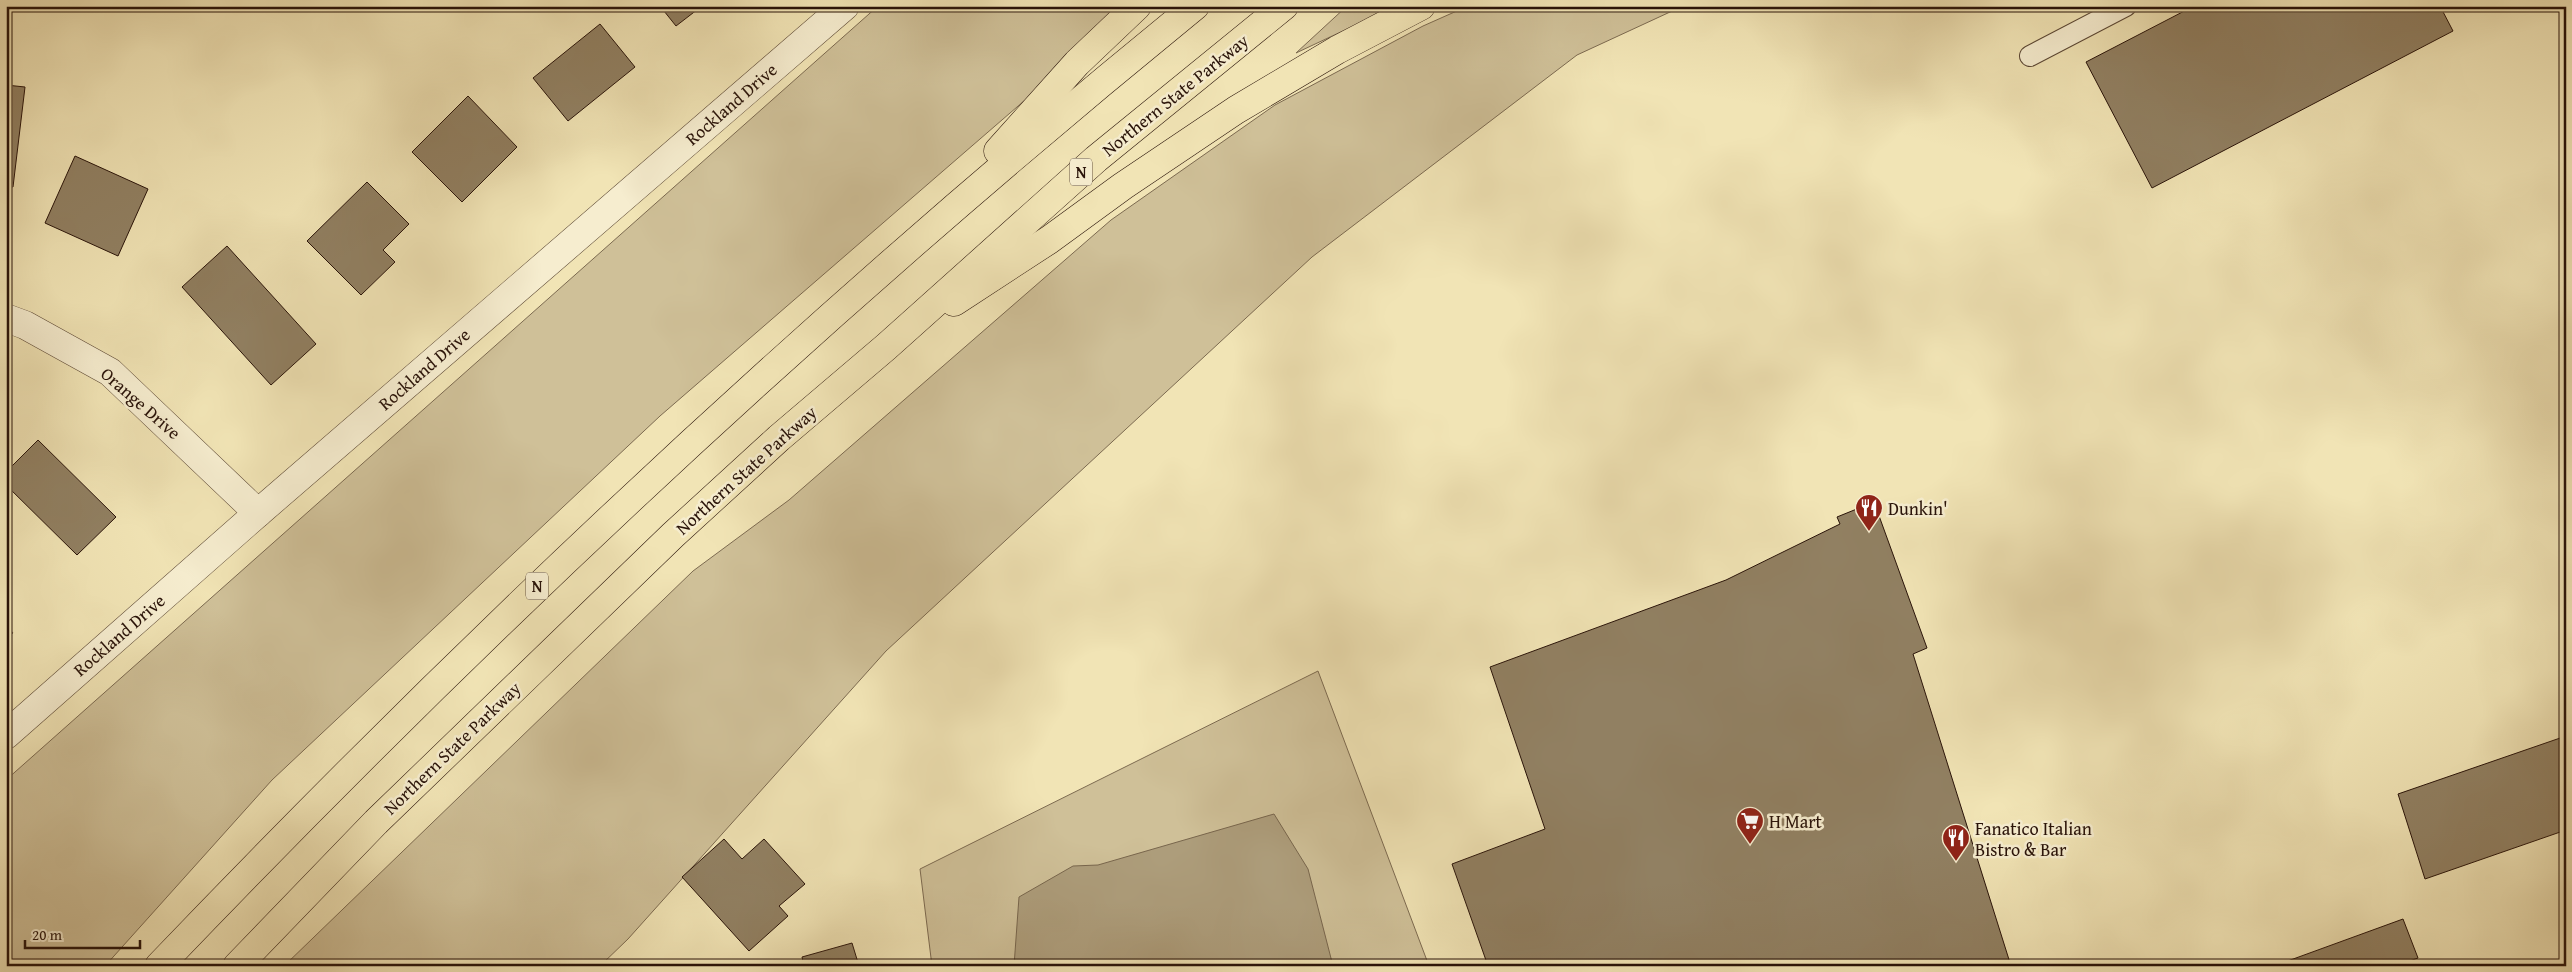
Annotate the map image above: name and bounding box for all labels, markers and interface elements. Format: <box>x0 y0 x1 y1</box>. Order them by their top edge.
street label: Northern State Parkway <box>1096 27 1254 163</box>
street label: Rockland Drive <box>679 56 783 152</box>
road number: N <box>1070 158 1092 186</box>
street label: Rockland Drive <box>372 321 476 417</box>
street label: Orange Drive <box>95 360 187 446</box>
street label: Northern State Parkway <box>669 399 823 541</box>
restaurant icon: Dunkin' <box>1854 493 1884 532</box>
place label: Dunkin' <box>1888 495 1948 522</box>
road number: N <box>526 572 548 600</box>
street label: Rockland Drive <box>67 587 171 683</box>
street label: Northern State Parkway <box>377 675 527 821</box>
supermarket icon: H Mart <box>1735 806 1765 845</box>
place label: H Mart <box>1769 808 1823 835</box>
place label: Fanatico Italian Bistro & Bar <box>1975 815 2092 863</box>
restaurant icon: Fanatico Italian Bistro & Bar <box>1941 823 1971 862</box>
scale bar <box>25 917 140 949</box>
text: 20 m <box>32 924 63 945</box>

